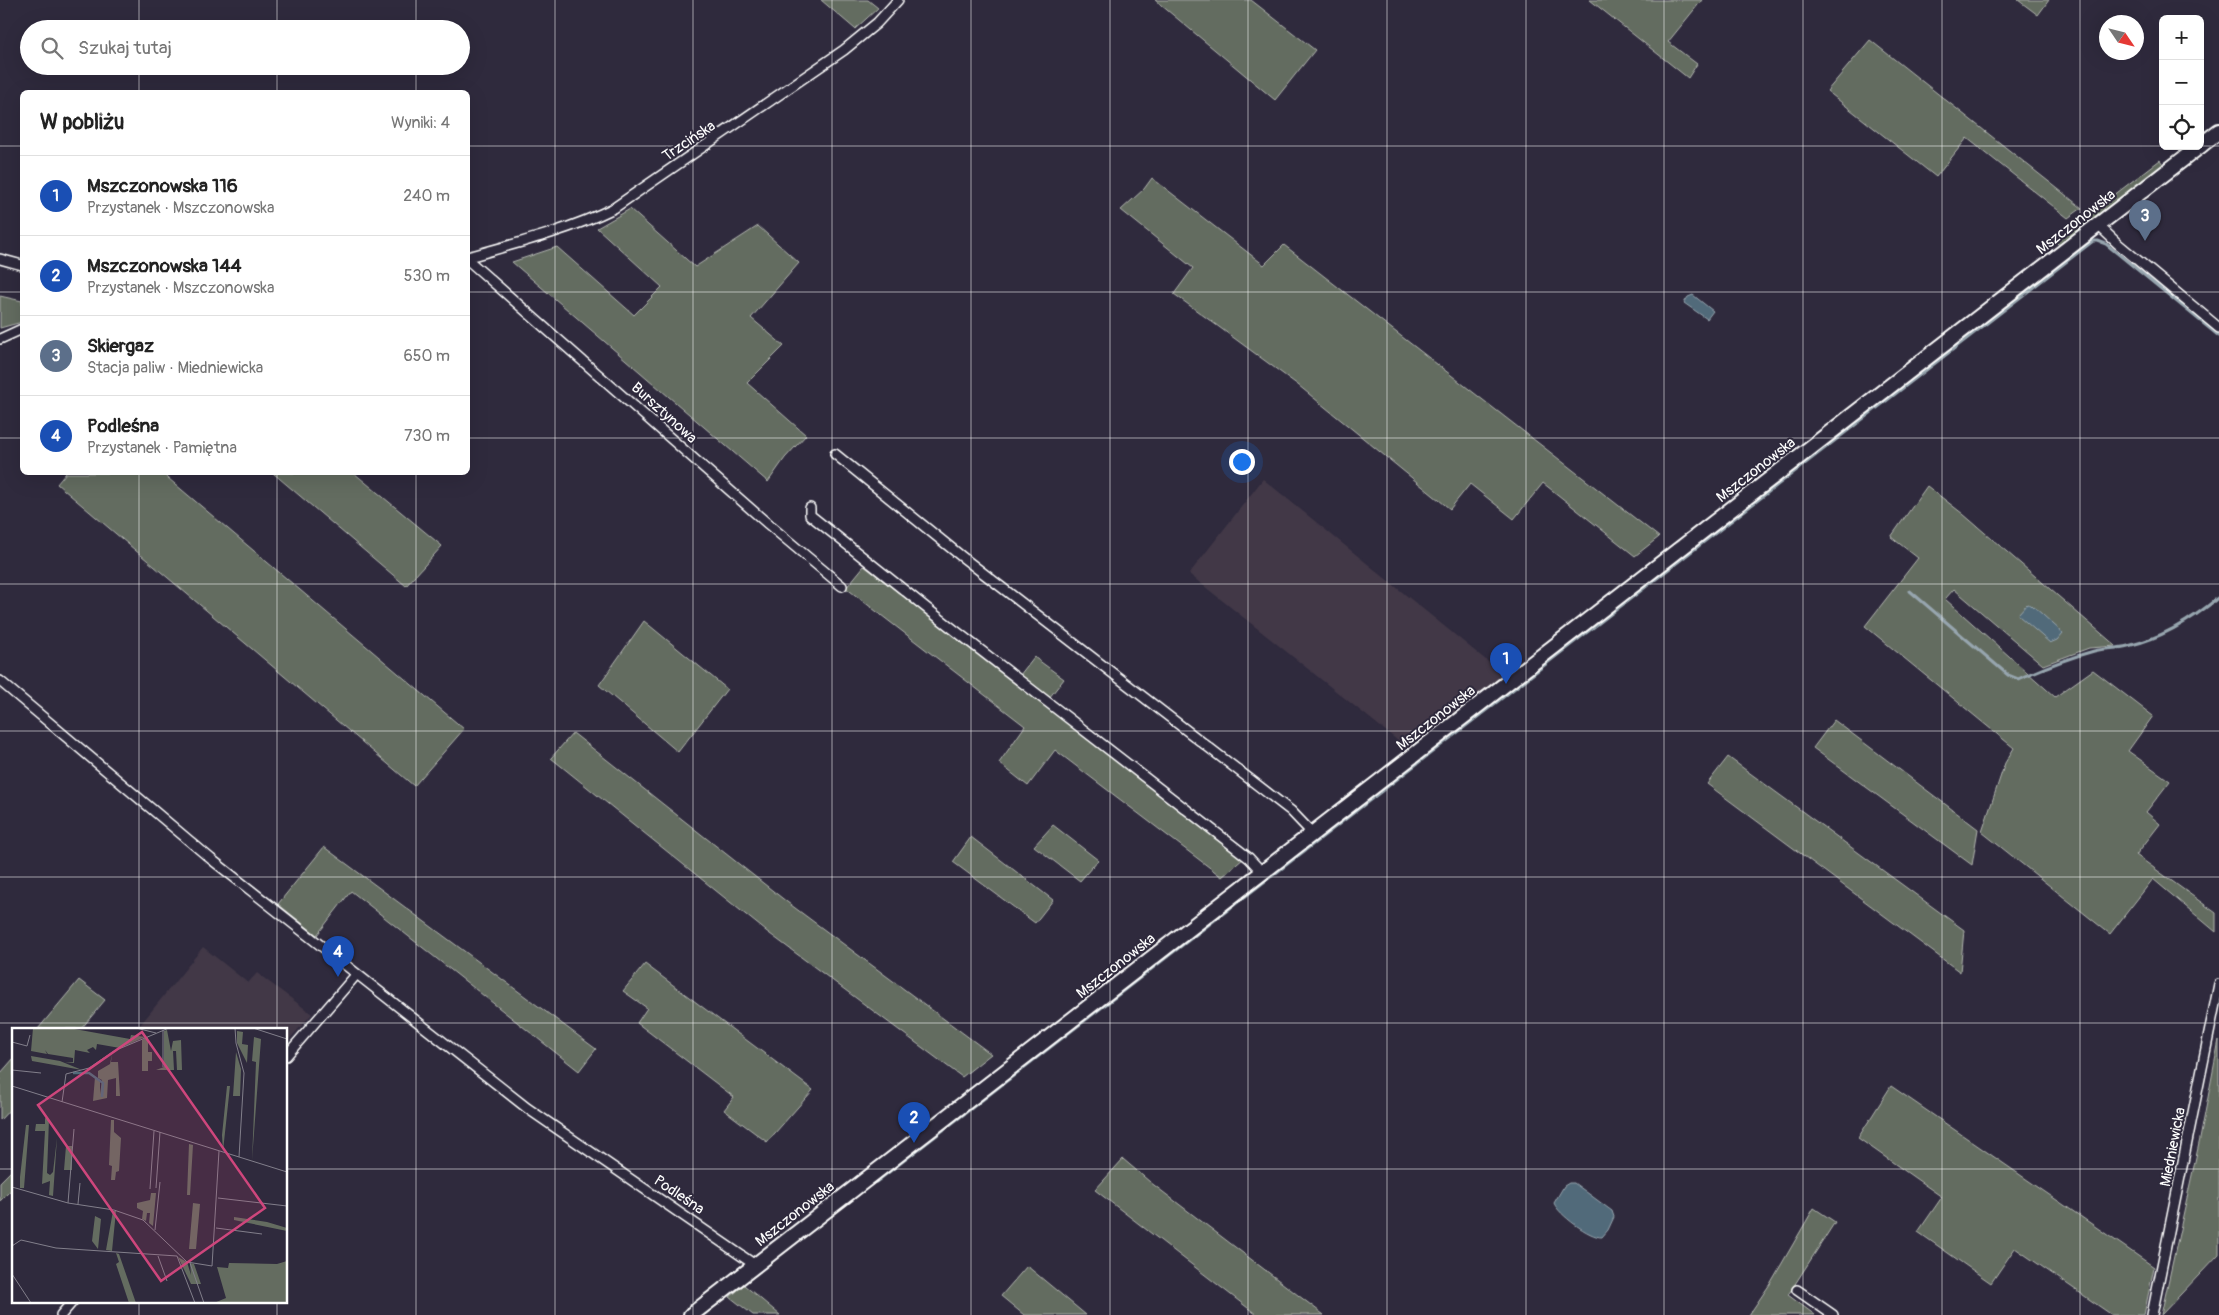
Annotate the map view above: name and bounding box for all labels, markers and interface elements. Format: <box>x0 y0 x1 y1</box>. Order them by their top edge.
north arrow <box>2099 15 2144 60</box>
map controls <box>2159 15 2204 150</box>
button: + <box>2159 15 2204 60</box>
search box <box>20 20 470 75</box>
icon: search <box>38 34 66 62</box>
text: Szukaj tutaj <box>78 36 172 60</box>
button: − <box>2159 60 2204 105</box>
button: locate <box>2159 105 2204 150</box>
text: W pobliżu <box>40 109 124 136</box>
text: Wyniki: 4 <box>391 113 450 133</box>
street label: Trzcińska <box>659 116 719 166</box>
text: Mszczonowska 116 <box>87 174 238 198</box>
street label: Mszczonowska <box>2033 185 2119 259</box>
text: 1 <box>53 186 59 206</box>
text: 240 m <box>403 186 450 206</box>
text: Przystanek · Mszczonowska <box>87 198 274 218</box>
pin: 3 <box>2129 200 2161 241</box>
text: Mszczonowska 144 <box>87 254 241 278</box>
text: 2 <box>52 266 60 286</box>
text: 530 m <box>404 266 450 286</box>
text: Przystanek · Mszczonowska <box>87 278 274 298</box>
text: Skiergaz <box>87 334 154 358</box>
text: 3 <box>52 346 60 366</box>
text: 650 m <box>403 346 450 366</box>
text: Stacja paliw · Miedniewicka <box>87 358 263 378</box>
street label: Bursztynowa <box>627 378 701 448</box>
text: Podleśna <box>87 414 159 438</box>
text: 4 <box>51 426 61 446</box>
text: 730 m <box>404 426 450 446</box>
street label: Mszczonowska <box>1713 433 1799 507</box>
text: Przystanek · Pamiętna <box>87 438 237 458</box>
your location <box>1229 449 1255 475</box>
pin: 1 <box>1490 643 1522 684</box>
street label: Mszczonowska <box>1393 681 1479 755</box>
street label: Mszczonowska <box>1073 929 1159 1003</box>
pin: 4 <box>322 936 354 977</box>
inset map <box>12 1028 288 1302</box>
pin: 2 <box>898 1102 930 1143</box>
street label: Miedniewicka <box>2156 1106 2190 1188</box>
street label: Podleśna <box>650 1171 708 1219</box>
street label: Mszczonowska <box>752 1177 838 1251</box>

